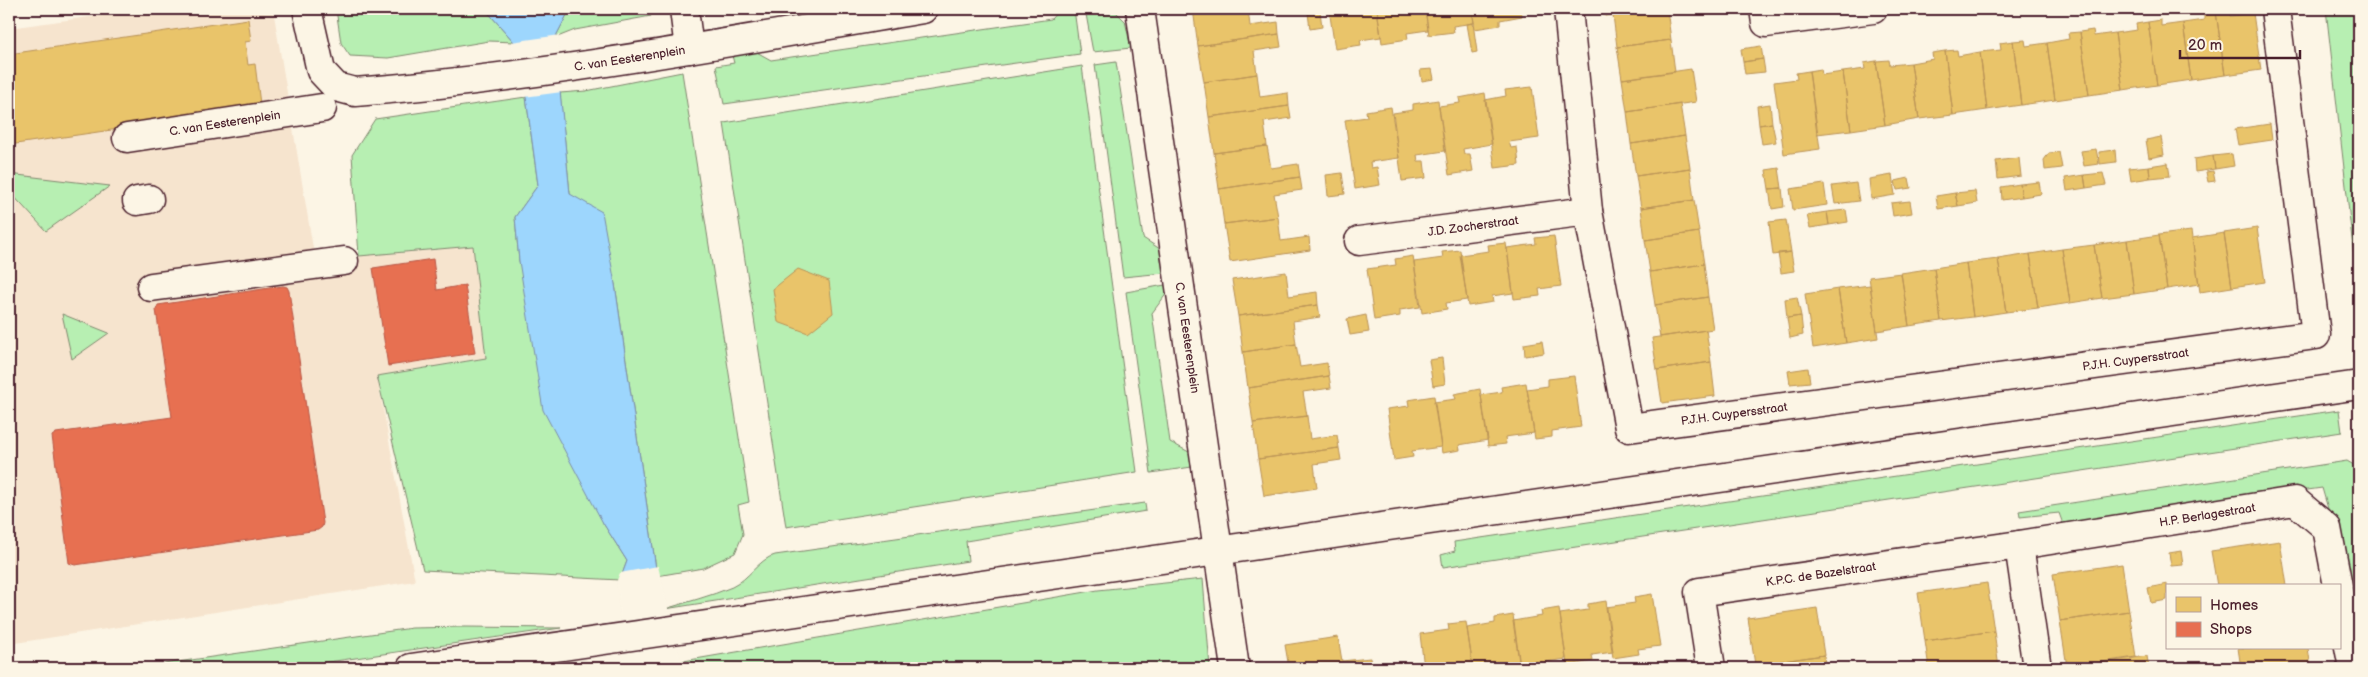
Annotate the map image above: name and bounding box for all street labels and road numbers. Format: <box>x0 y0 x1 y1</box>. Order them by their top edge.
street label: C. van Eesterenplein <box>573 43 687 75</box>
street label: C. van Eesterenplein <box>168 107 282 139</box>
street label: J.D. Zocherstraat <box>1427 213 1520 240</box>
street label: C. van Eesterenplein <box>1171 281 1202 394</box>
street label: P.J.H. Cuypersstraat <box>2081 345 2190 375</box>
street label: P.J.H. Cuypersstraat <box>1680 400 1789 429</box>
street label: H.P. Berlagestraat <box>2158 500 2257 531</box>
street label: K.P.C. de Bazelstraat <box>1765 559 1877 590</box>

